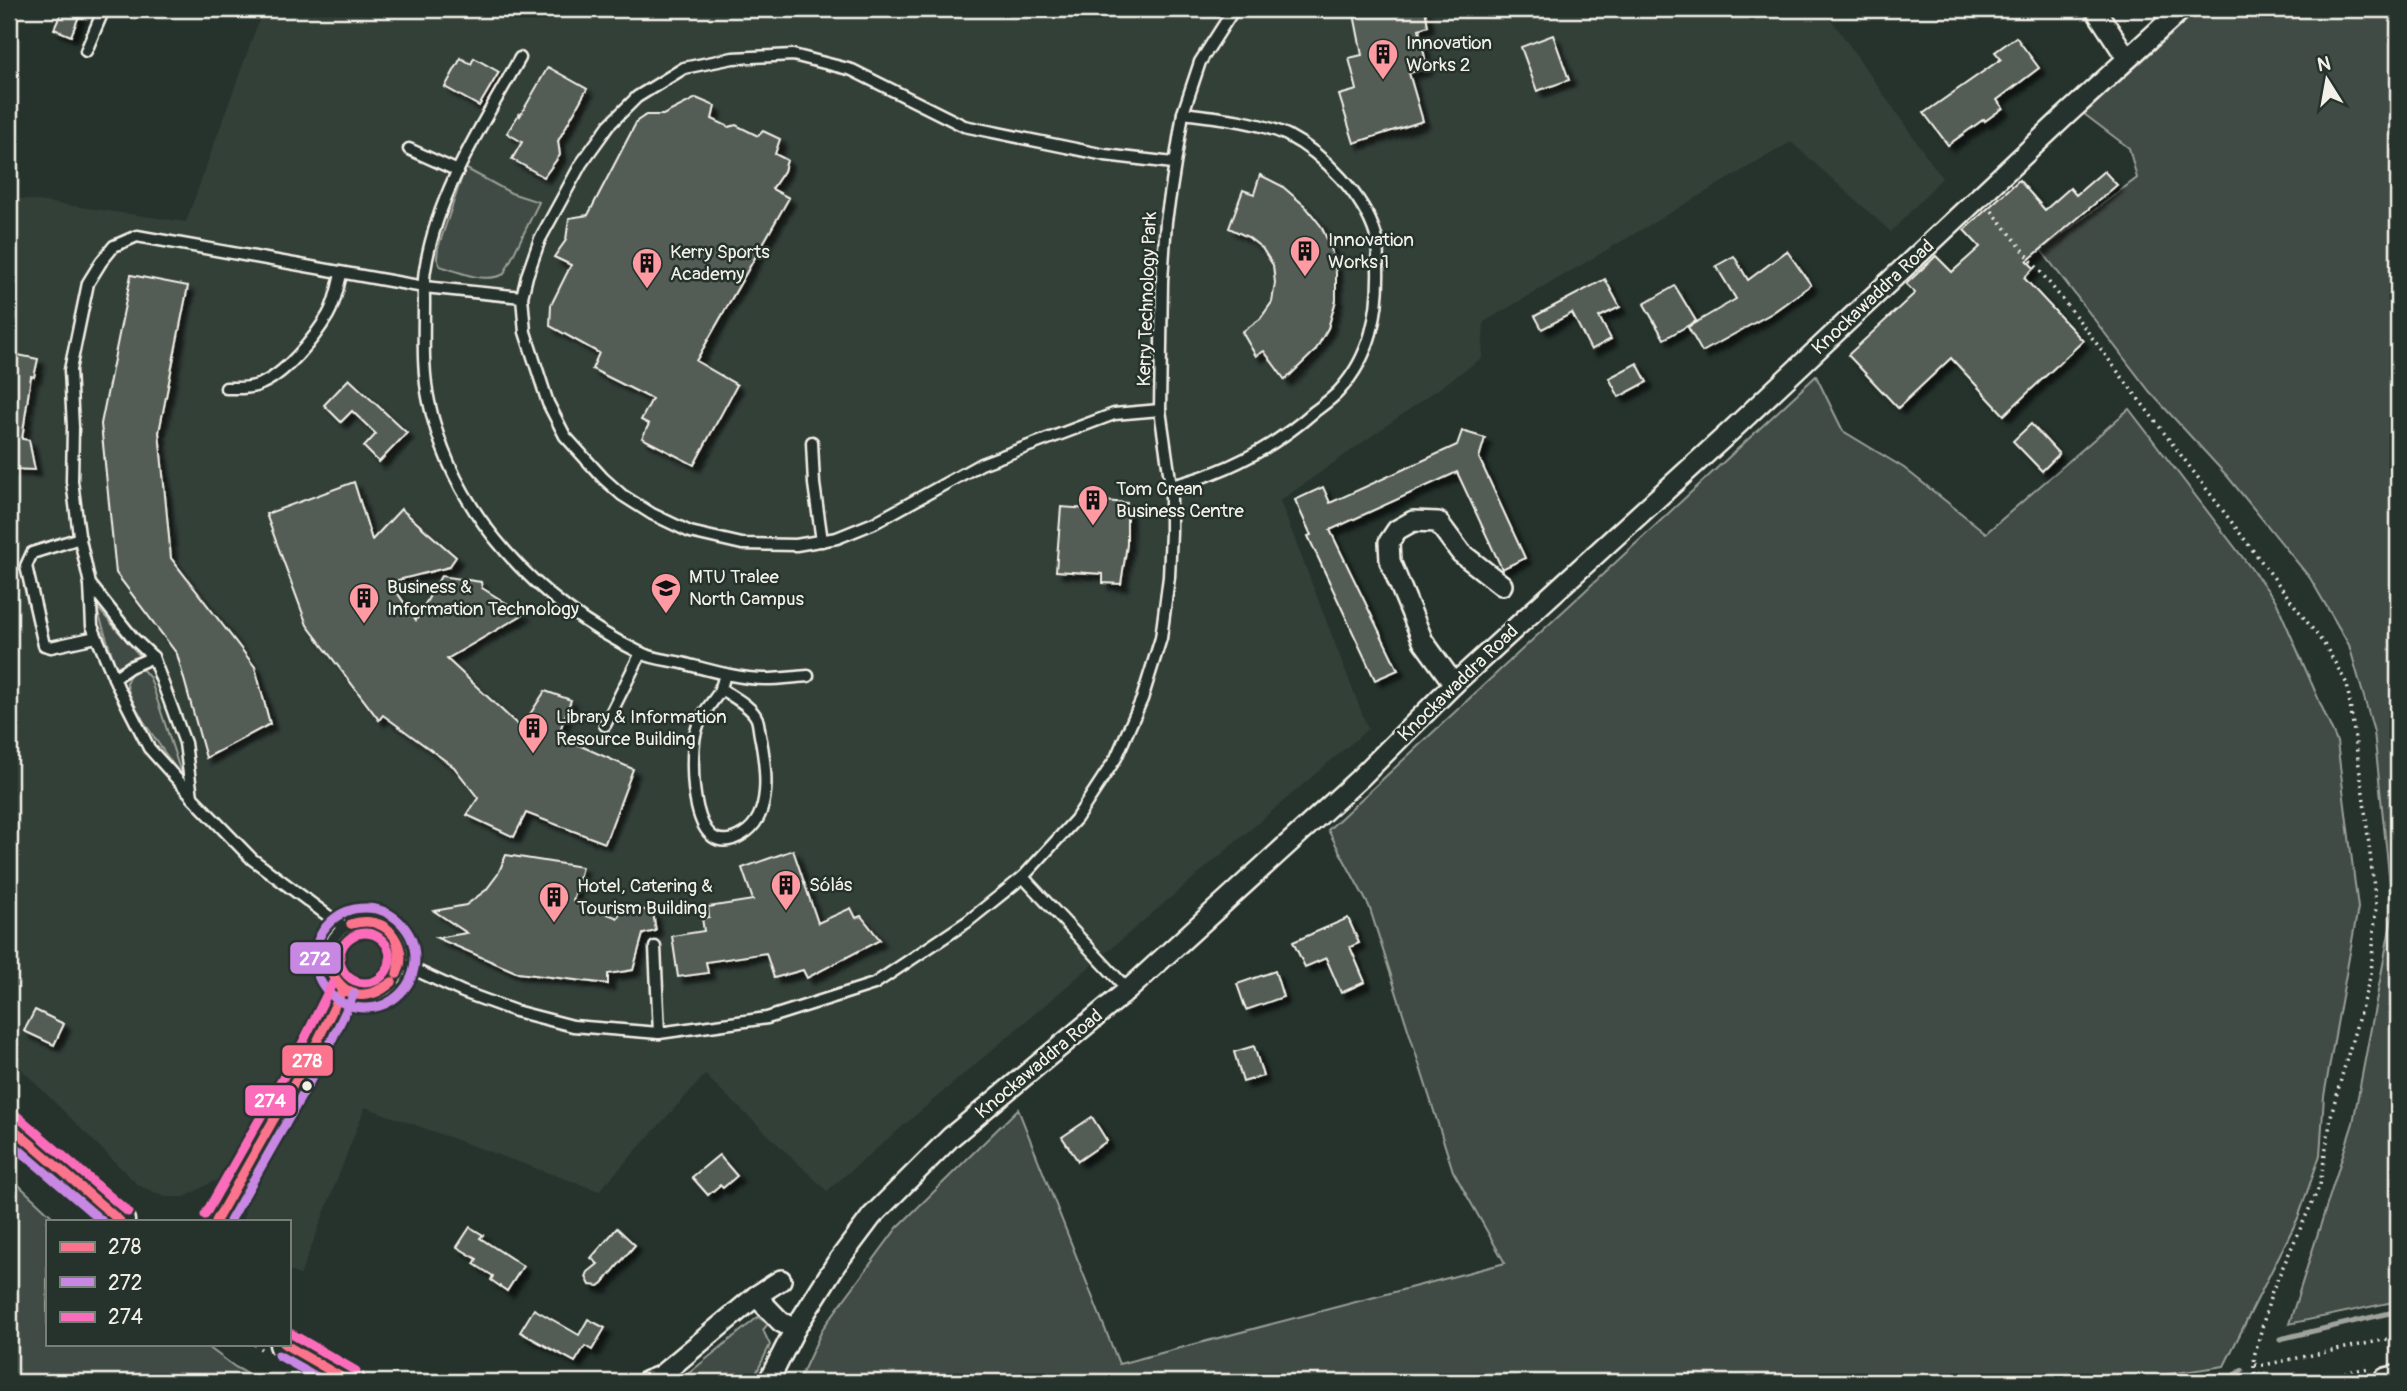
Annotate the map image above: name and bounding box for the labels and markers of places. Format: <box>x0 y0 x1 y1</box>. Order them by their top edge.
place label: Innovation Works 2 <box>1406 31 1492 77</box>
building icon: Innovation Works 2 <box>1366 37 1400 81</box>
place label: Innovation Works 1 <box>1328 228 1414 274</box>
building icon: Innovation Works 1 <box>1288 234 1322 278</box>
place label: Kerry Sports Academy <box>670 240 770 286</box>
building icon: Kerry Sports Academy <box>630 246 664 290</box>
place label: Tom Crean Business Centre <box>1116 477 1245 523</box>
building icon: Tom Crean Business Centre <box>1076 483 1110 527</box>
place label: MTU Tralee North Campus <box>689 565 804 611</box>
school or university icon: MTU Tralee North Campus <box>649 571 683 615</box>
place label: Business & Information Technology <box>387 575 579 621</box>
building icon: Business & Information Technology <box>347 581 381 625</box>
place label: Library & Information Resource Building <box>556 705 727 751</box>
building icon: Library & Information Resource Building <box>516 711 550 755</box>
building icon: Sólás <box>769 868 803 912</box>
place label: Sólás <box>809 873 853 897</box>
place label: Hotel, Catering & Tourism Building <box>577 874 713 920</box>
building icon: Hotel, Catering & Tourism Building <box>537 880 571 924</box>
unlabelled marker <box>300 1079 314 1093</box>

